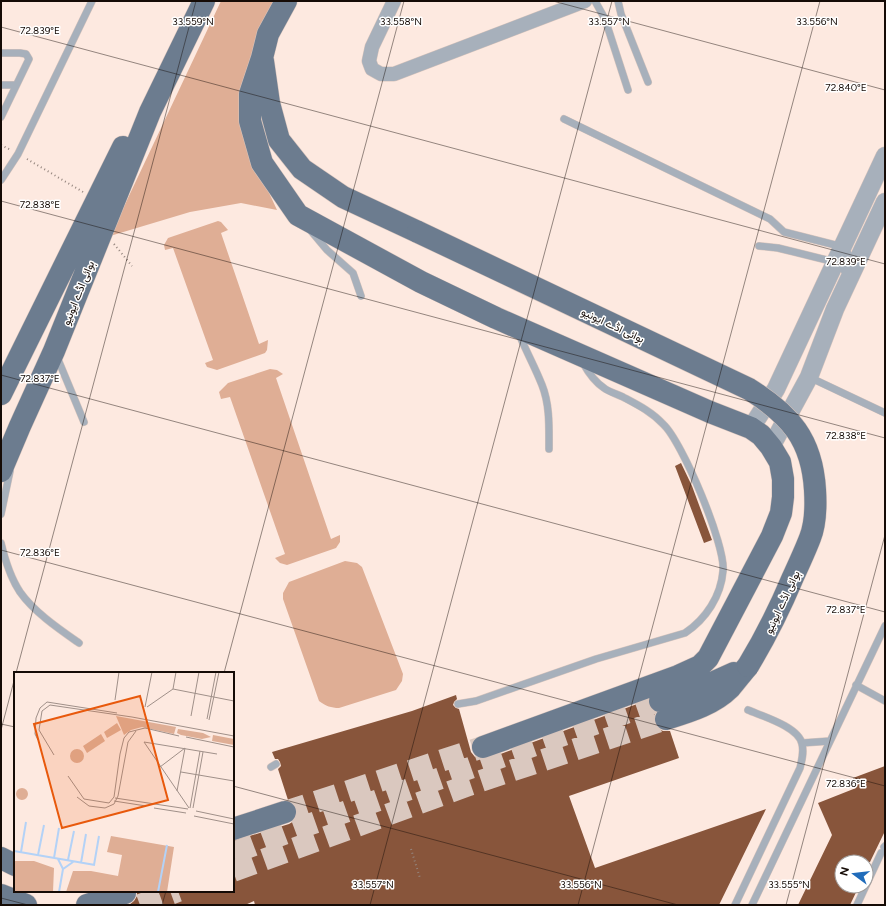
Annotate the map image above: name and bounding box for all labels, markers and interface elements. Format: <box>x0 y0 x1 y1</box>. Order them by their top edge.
text: 33.559°N <box>172 15 214 28</box>
text: 33.558°N <box>380 15 422 28</box>
text: 33.557°N <box>588 15 630 28</box>
text: 33.556°N <box>796 15 838 28</box>
text: 72.839°E <box>20 24 60 37</box>
text: 72.840°E <box>825 81 867 94</box>
text: 72.838°E <box>20 198 60 211</box>
text: 72.839°E <box>826 255 866 268</box>
street label: ہوائی اڈے ایونیو <box>60 259 98 328</box>
street label: ہوائی اڈے ایونیو <box>579 305 646 347</box>
text: 72.837°E <box>20 372 60 385</box>
text: 72.838°E <box>826 429 866 442</box>
text: 72.836°E <box>20 546 60 559</box>
street label: ہوائی اڈے ایونیو <box>762 569 804 636</box>
text: 72.837°E <box>826 603 866 616</box>
inset map <box>14 672 234 892</box>
text: 72.836°E <box>826 777 866 790</box>
north arrow <box>834 854 874 894</box>
text: N <box>837 866 852 877</box>
text: 33.557°N <box>352 878 394 891</box>
text: 33.556°N <box>560 878 602 891</box>
text: 33.555°N <box>768 878 810 891</box>

